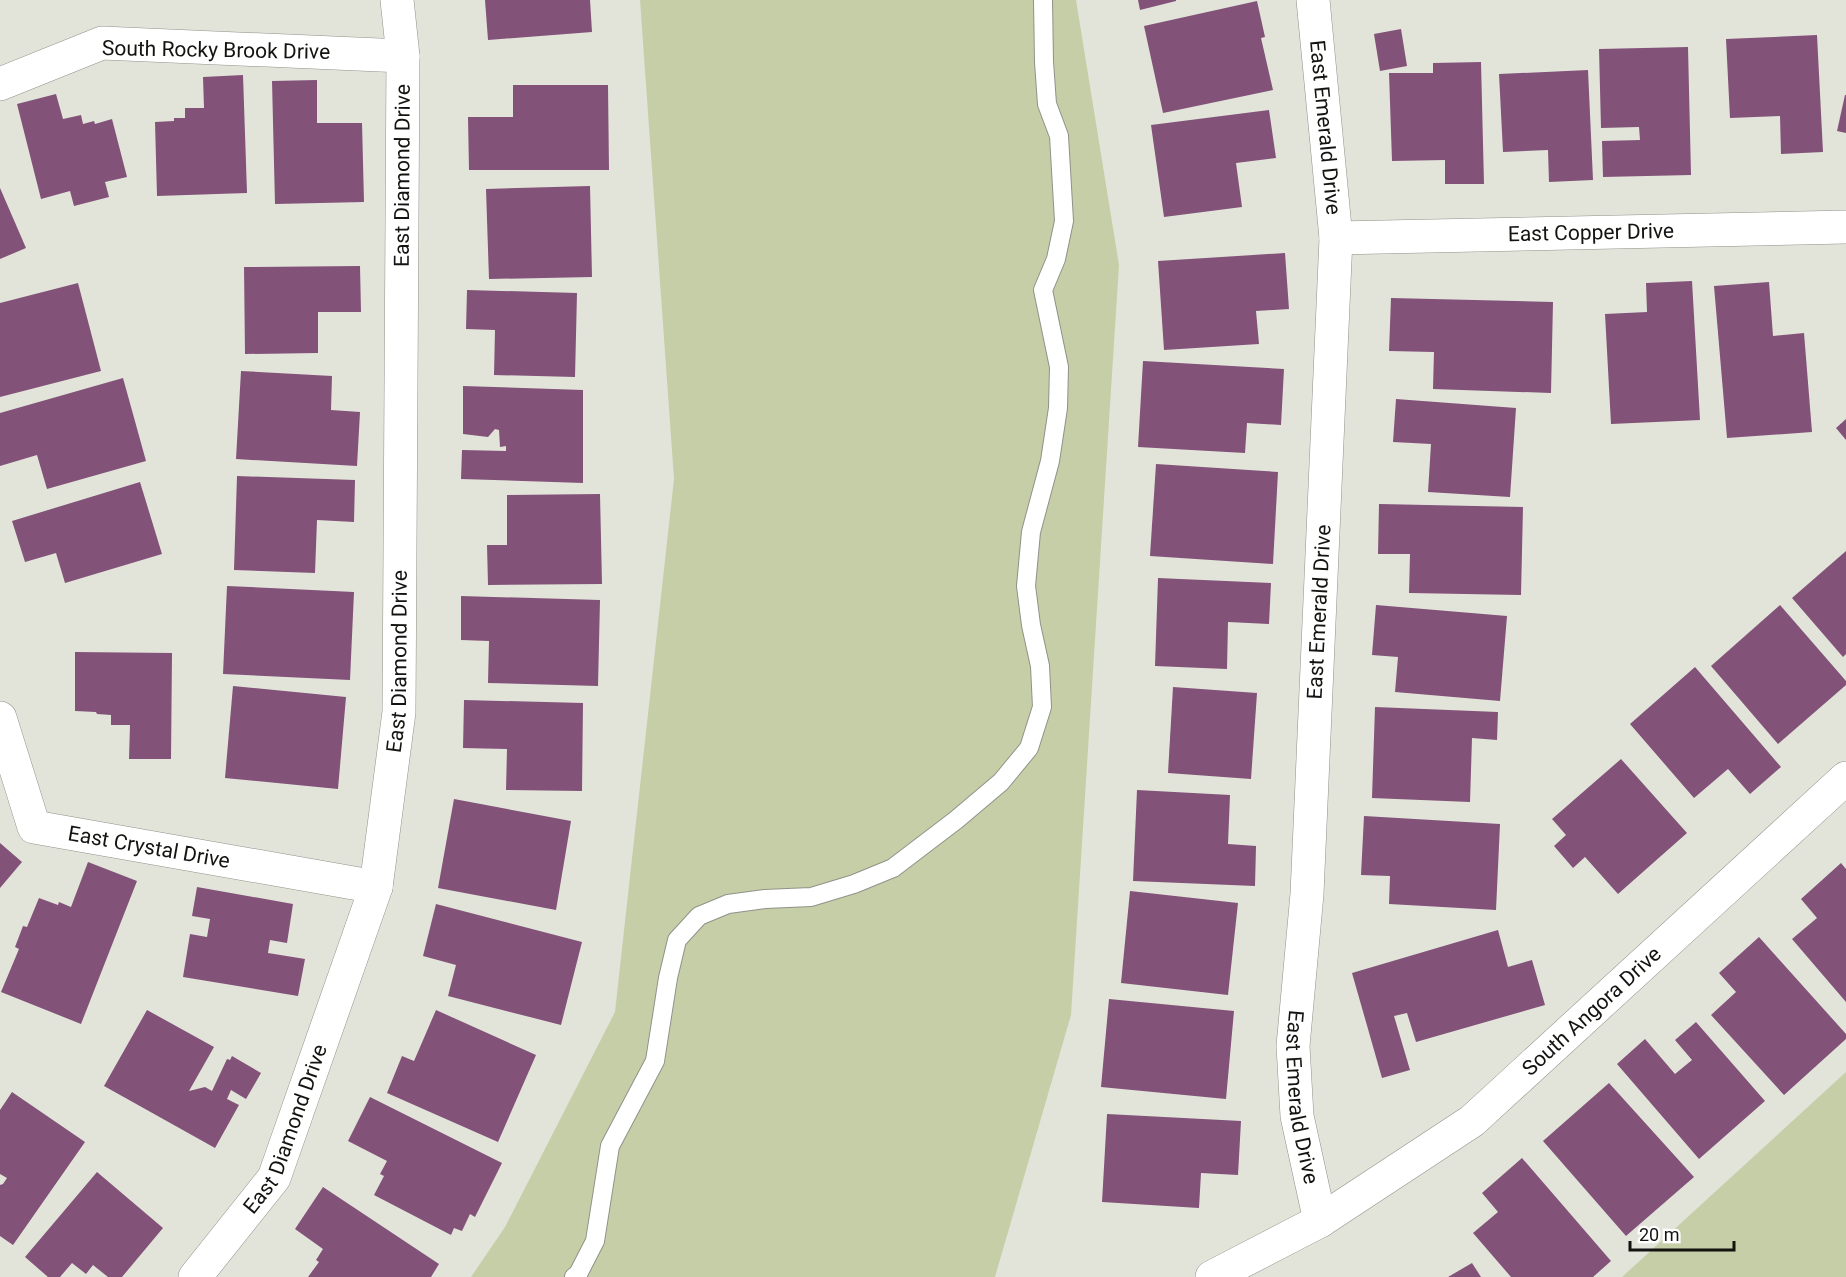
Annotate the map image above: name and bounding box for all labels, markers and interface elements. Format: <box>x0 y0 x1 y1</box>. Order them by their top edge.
street label: South Rocky Brook Drive <box>102 36 330 64</box>
street label: East Emerald Drive <box>1305 39 1346 216</box>
street label: East Diamond Drive <box>390 84 415 267</box>
street label: East Copper Drive <box>1508 219 1674 246</box>
street label: East Emerald Drive <box>1302 524 1336 700</box>
street label: East Diamond Drive <box>382 570 412 754</box>
street label: East Crystal Drive <box>66 821 232 873</box>
street label: South Angora Drive <box>1517 942 1666 1081</box>
street label: East Emerald Drive <box>1281 1009 1324 1186</box>
street label: East Diamond Drive <box>238 1041 332 1218</box>
scale bar <box>1630 1214 1734 1252</box>
text: 20 m <box>1639 1224 1679 1245</box>

